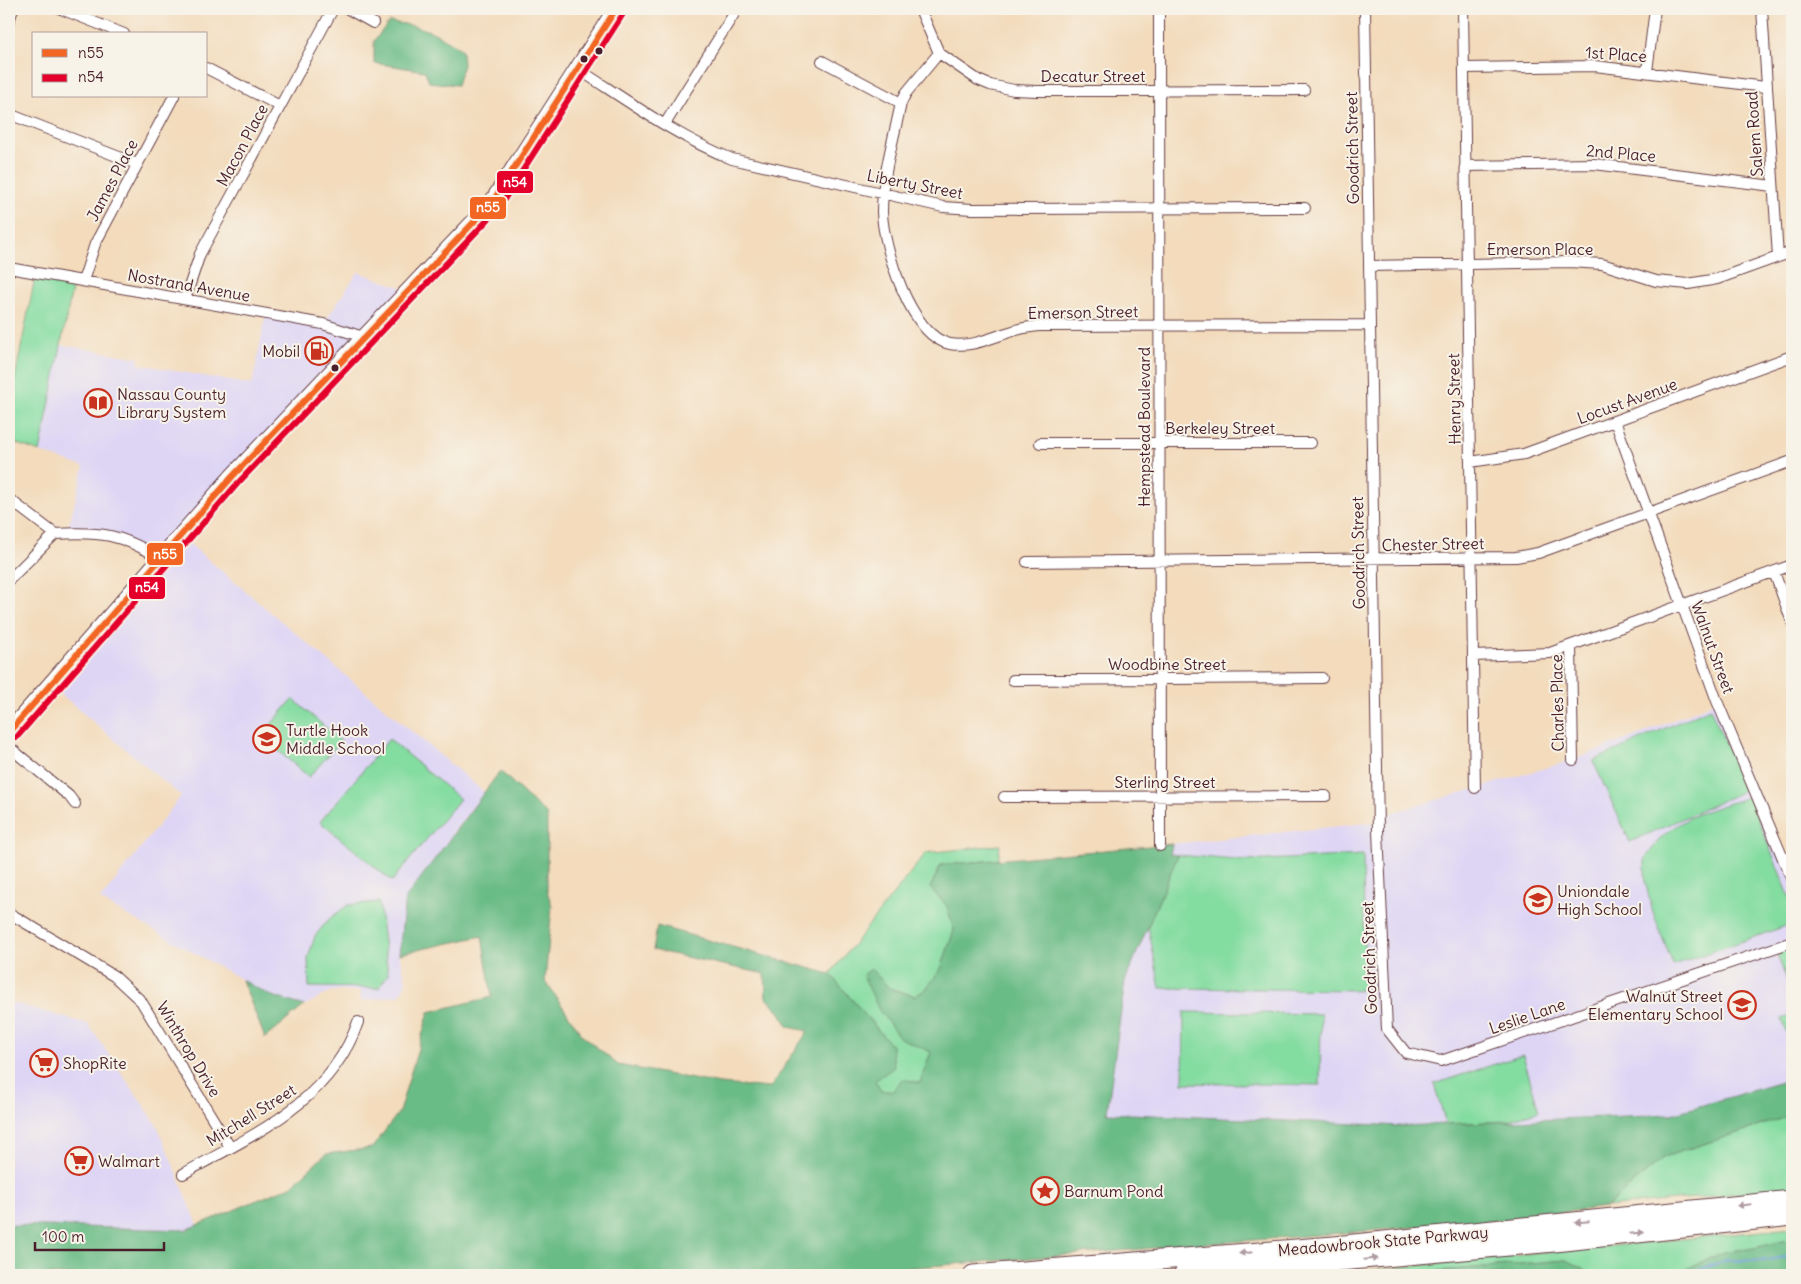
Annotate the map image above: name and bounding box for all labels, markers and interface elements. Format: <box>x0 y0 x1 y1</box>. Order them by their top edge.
legend <box>32 32 208 98</box>
street label: 1st Place <box>1585 42 1647 66</box>
text: n55 <box>78 43 104 62</box>
unlabelled marker <box>594 46 604 56</box>
unlabelled marker <box>579 54 589 64</box>
street label: Decatur Street <box>1041 66 1146 86</box>
text: n54 <box>78 67 104 86</box>
street label: Goodrich Street <box>1341 91 1363 205</box>
street label: Salem Road <box>1741 91 1767 177</box>
street label: Macon Place <box>212 100 272 190</box>
street label: James Place <box>82 136 142 224</box>
street label: 2nd Place <box>1585 140 1657 166</box>
street label: Liberty Street <box>865 165 965 203</box>
line badge: n54 <box>496 170 534 194</box>
text: n54 <box>503 173 527 191</box>
line badge: n55 <box>469 196 507 220</box>
text: n55 <box>476 198 500 216</box>
street label: Emerson Place <box>1487 239 1593 259</box>
street label: Nostrand Avenue <box>126 264 252 306</box>
street label: Emerson Street <box>1028 301 1139 323</box>
fuel station icon: Mobil <box>304 336 334 366</box>
place label: Mobil <box>262 341 300 361</box>
street label: Hempstead Boulevard <box>1134 347 1154 507</box>
street label: Henry Street <box>1443 353 1465 445</box>
unlabelled marker <box>330 363 340 373</box>
street label: Locust Avenue <box>1574 374 1680 428</box>
place label: Nassau County Library System <box>117 384 226 422</box>
library icon: Nassau County Library System <box>83 388 113 418</box>
street label: Berkeley Street <box>1165 418 1276 438</box>
street label: Goodrich Street <box>1347 496 1369 610</box>
street label: Chester Street <box>1382 533 1485 555</box>
line badge: n55 <box>146 542 184 566</box>
text: n55 <box>153 545 177 563</box>
line badge: n54 <box>128 576 166 600</box>
text: n54 <box>135 578 159 596</box>
street label: Walnut Street <box>1687 598 1739 697</box>
street label: Woodbine Street <box>1108 654 1227 674</box>
street label: Charles Place <box>1546 654 1568 752</box>
place label: Turtle Hook Middle School <box>286 720 385 758</box>
school or university icon: Turtle Hook Middle School <box>252 724 282 754</box>
street label: Sterling Street <box>1115 772 1216 792</box>
place label: Uniondale High School <box>1557 881 1642 919</box>
school or university icon: Uniondale High School <box>1523 885 1553 915</box>
street label: Goodrich Street <box>1357 901 1381 1015</box>
place label: Walnut Street Elementary School <box>1588 986 1724 1024</box>
school or university icon: Walnut Street Elementary School <box>1727 990 1757 1020</box>
street label: Leslie Lane <box>1486 994 1568 1038</box>
street label: Winthrop Drive <box>153 998 225 1100</box>
supermarket icon: ShopRite <box>29 1048 59 1078</box>
place label: ShopRite <box>63 1053 127 1073</box>
street label: Mitchell Street <box>203 1079 300 1150</box>
supermarket icon: Walmart <box>64 1146 94 1176</box>
place label: Walmart <box>98 1151 160 1171</box>
place icon: Barnum Pond <box>1030 1176 1060 1206</box>
place label: Barnum Pond <box>1064 1181 1163 1201</box>
one-way arrow <box>1735 1201 1751 1209</box>
one-way arrow <box>1574 1218 1590 1226</box>
scale bar <box>35 1219 164 1251</box>
street label: Meadowbrook State Parkway <box>1277 1222 1489 1260</box>
text: 100 m <box>42 1227 84 1246</box>
one-way arrow <box>1630 1229 1646 1237</box>
one-way arrow <box>1238 1249 1254 1257</box>
one-way arrow <box>1363 1255 1379 1263</box>

